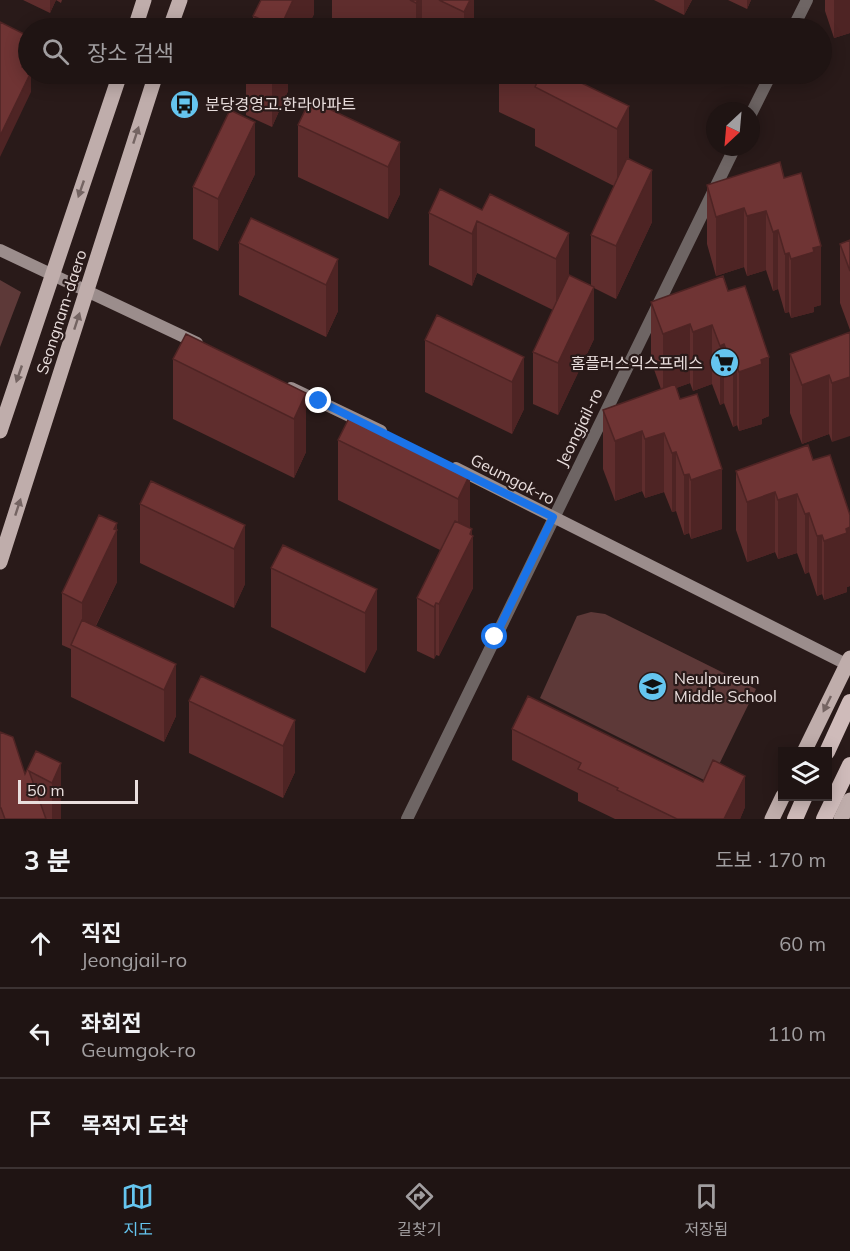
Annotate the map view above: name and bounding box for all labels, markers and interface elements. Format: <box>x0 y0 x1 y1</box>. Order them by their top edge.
search box <box>18 18 832 84</box>
icon: search <box>39 35 72 68</box>
text: 장소 검색 <box>87 39 174 67</box>
bus stop icon: 분당경영고.한라아파트 <box>168 88 200 120</box>
place label: 분당경영고.한라아파트 <box>205 94 356 114</box>
north arrow <box>706 102 760 156</box>
one-way arrow <box>132 126 142 144</box>
one-way arrow <box>76 180 85 198</box>
street label: Seongnam-daero <box>31 247 91 377</box>
one-way arrow <box>73 312 82 330</box>
supermarket icon: 홈플러스익스프레스 <box>708 347 740 379</box>
place label: 홈플러스익스프레스 <box>571 353 703 373</box>
one-way arrow <box>14 365 23 383</box>
street label: Jeongjail-ro <box>551 384 607 470</box>
route end <box>305 387 331 413</box>
street label: Geumgok-ro <box>468 449 558 509</box>
one-way arrow <box>14 498 23 516</box>
route start <box>481 623 507 649</box>
place label: Neulpureun Middle School <box>674 668 777 706</box>
school or university icon: Neulpureun Middle School <box>637 671 669 703</box>
one-way arrow <box>822 696 831 713</box>
map controls <box>778 747 832 801</box>
button: layers <box>778 747 832 801</box>
scale bar <box>18 777 138 804</box>
text: 50 m <box>27 780 64 800</box>
text: 3 분 <box>24 844 71 877</box>
text: 도보 · 170 m <box>715 847 826 872</box>
text: 직진 <box>81 919 121 947</box>
icon: ahead <box>24 927 57 960</box>
text: 60 m <box>779 931 826 956</box>
text: Jeongjail-ro <box>81 947 187 972</box>
text: 좌회전 <box>81 1009 142 1037</box>
icon: left <box>24 1017 57 1050</box>
text: 110 m <box>767 1021 826 1046</box>
text: Geumgok-ro <box>81 1037 196 1062</box>
icon: arrive <box>24 1107 57 1140</box>
text: 목적지 도착 <box>81 1111 188 1139</box>
tab: 지도 <box>121 1180 154 1240</box>
tab: 길찾기 <box>397 1180 441 1240</box>
tab: 저장됨 <box>684 1180 729 1240</box>

